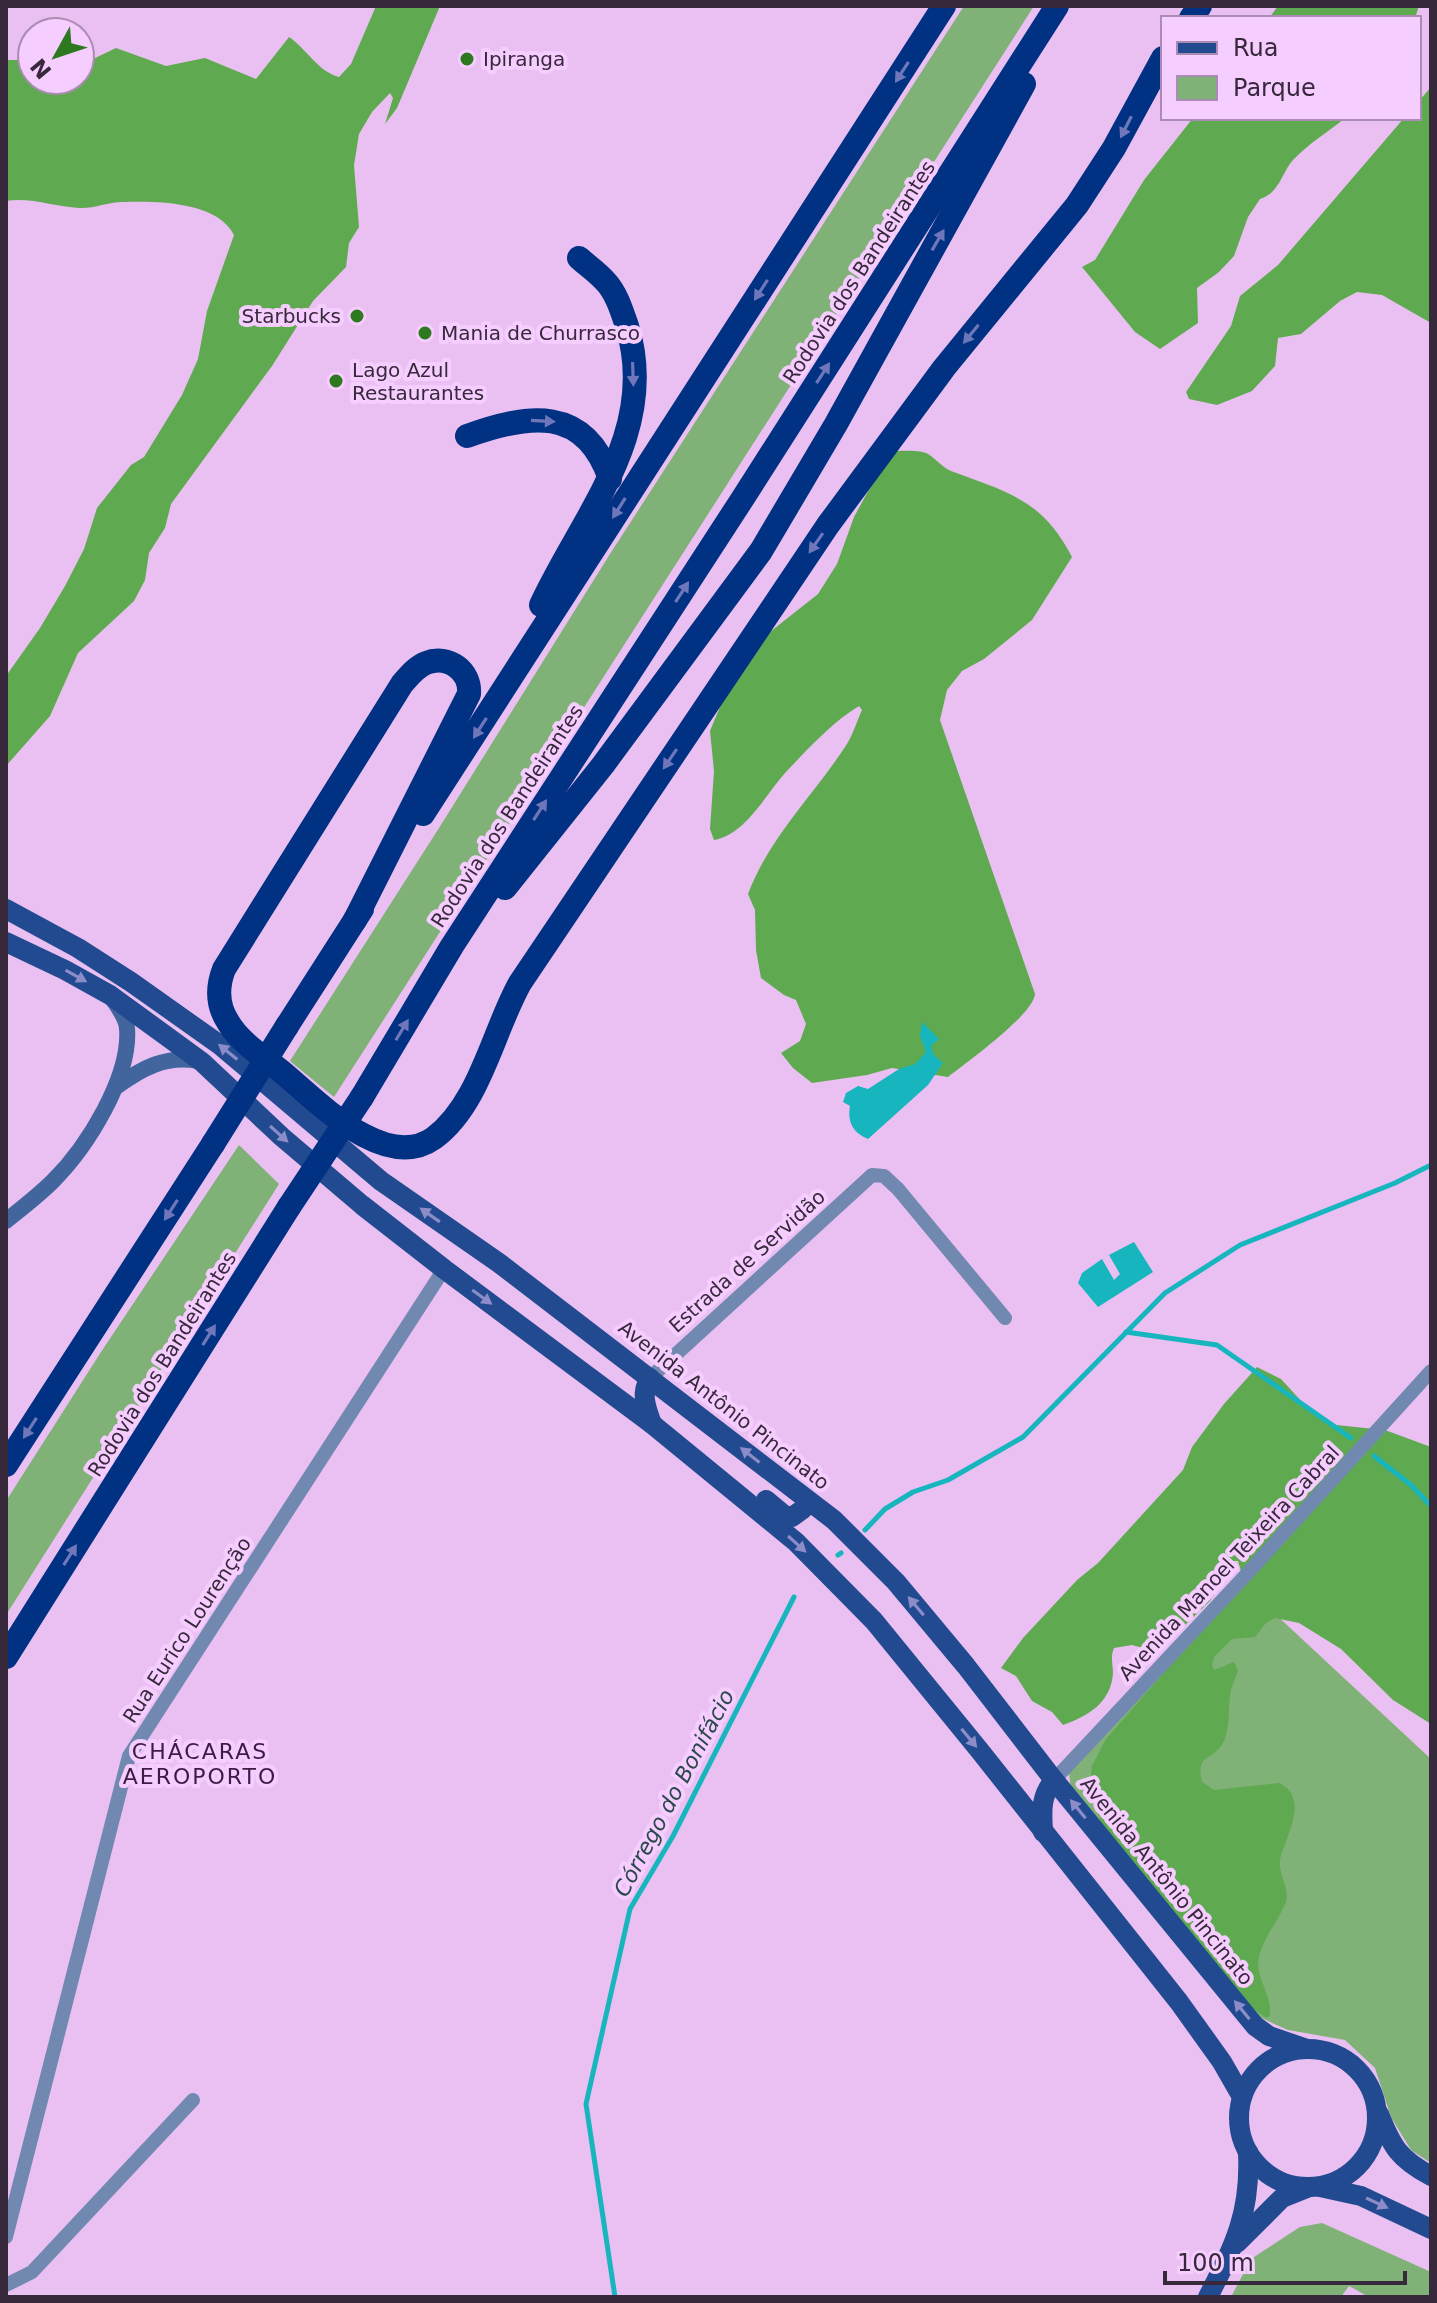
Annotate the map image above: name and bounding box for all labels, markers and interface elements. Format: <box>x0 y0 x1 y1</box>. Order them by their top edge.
north arrow <box>16 16 96 96</box>
legend <box>1161 16 1421 120</box>
text: Rua <box>1233 34 1279 62</box>
place label: Ipiranga <box>483 47 565 71</box>
marker: Ipiranga <box>458 50 476 68</box>
text: N <box>26 53 57 84</box>
one-way arrow <box>896 61 910 83</box>
text: Parque <box>1233 74 1316 102</box>
one-way arrow <box>1119 115 1132 138</box>
street label: Rodovia dos Bandeirantes <box>778 156 940 388</box>
one-way arrow <box>931 229 945 251</box>
one-way arrow <box>754 279 768 301</box>
place label: Starbucks <box>242 304 341 328</box>
marker: Starbucks <box>348 307 366 325</box>
place label: Mania de Churrasco <box>441 321 640 345</box>
marker: Mania de Churrasco <box>416 324 434 342</box>
one-way arrow <box>962 324 979 345</box>
place label: Lago Azul Restaurantes <box>352 358 484 405</box>
one-way arrow <box>627 362 640 387</box>
one-way arrow <box>815 363 830 384</box>
marker: Lago Azul Restaurantes <box>327 372 345 390</box>
one-way arrow <box>531 415 556 428</box>
one-way arrow <box>612 498 627 519</box>
one-way arrow <box>809 533 824 554</box>
one-way arrow <box>674 581 689 603</box>
street label: Rodovia dos Bandeirantes <box>426 700 588 932</box>
one-way arrow <box>472 717 487 738</box>
one-way arrow <box>663 748 678 769</box>
one-way arrow <box>532 799 547 821</box>
one-way arrow <box>65 969 87 983</box>
one-way arrow <box>394 1019 408 1041</box>
one-way arrow <box>218 1044 238 1061</box>
one-way arrow <box>270 1125 289 1143</box>
street label: Estrada de Servidão <box>664 1185 830 1337</box>
one-way arrow <box>164 1199 179 1221</box>
one-way arrow <box>420 1208 441 1223</box>
street label: Rodovia dos Bandeirantes <box>83 1247 241 1481</box>
one-way arrow <box>471 1289 492 1305</box>
street label: Avenida Antônio Pincinato <box>614 1315 834 1495</box>
one-way arrow <box>201 1324 216 1345</box>
one-way arrow <box>23 1417 37 1439</box>
street label: Avenida Manoel Teixeira Cabral <box>1114 1441 1344 1685</box>
one-way arrow <box>740 1448 760 1464</box>
street label: Rua Eurico Lourenção <box>118 1532 256 1728</box>
one-way arrow <box>787 1534 806 1552</box>
one-way arrow <box>63 1544 77 1566</box>
one-way arrow <box>908 1596 925 1616</box>
water label: Córrego do Bonifácio <box>609 1685 739 1901</box>
one-way arrow <box>960 1728 977 1748</box>
district label: CHÁCARAS AEROPORTO <box>123 1739 277 1789</box>
street label: Avenida Antônio Pincinato <box>1076 1772 1258 1990</box>
one-way arrow <box>1070 1799 1086 1819</box>
one-way arrow <box>1235 2000 1251 2020</box>
one-way arrow <box>1365 2196 1389 2210</box>
scale bar <box>1165 2235 1405 2285</box>
text: 100 m <box>1177 2249 1254 2277</box>

